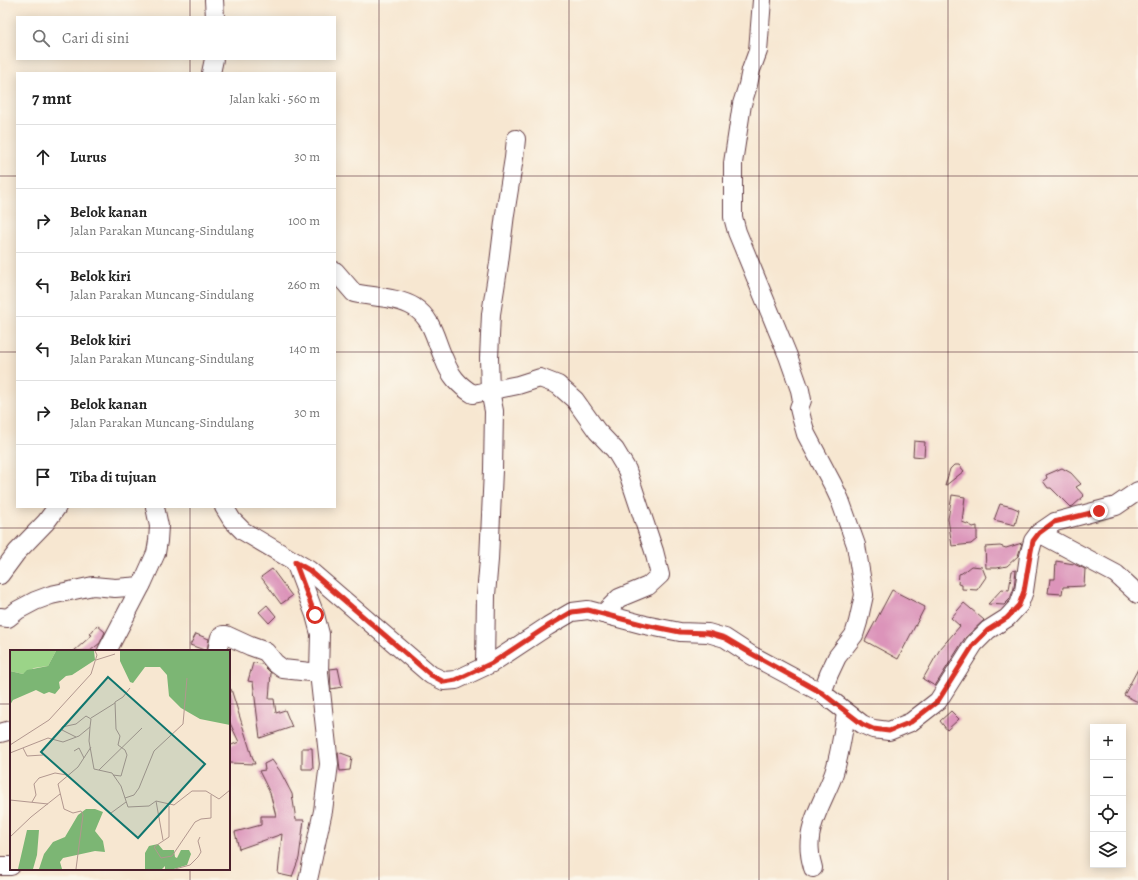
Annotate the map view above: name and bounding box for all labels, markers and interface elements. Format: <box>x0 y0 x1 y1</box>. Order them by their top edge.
search box <box>16 16 336 60</box>
icon: search <box>30 27 52 49</box>
text: Cari di sini <box>62 28 129 48</box>
text: 7 mnt <box>32 87 72 110</box>
text: Jalan kaki · 560 m <box>229 90 320 107</box>
icon: ahead <box>32 146 54 168</box>
text: Lurus <box>70 147 107 167</box>
text: 30 m <box>294 148 320 165</box>
text: Belok kanan <box>70 202 147 222</box>
icon: right <box>32 210 54 232</box>
text: 100 m <box>288 212 320 229</box>
text: Jalan Parakan Muncang-Sindulang <box>70 222 254 239</box>
text: Belok kiri <box>70 266 131 286</box>
icon: left <box>32 274 54 296</box>
text: 260 m <box>287 276 320 293</box>
text: Jalan Parakan Muncang-Sindulang <box>70 286 254 303</box>
text: Belok kiri <box>70 330 131 350</box>
icon: left <box>32 338 54 360</box>
text: 140 m <box>289 340 320 357</box>
text: Jalan Parakan Muncang-Sindulang <box>70 350 254 367</box>
text: Belok kanan <box>70 394 147 414</box>
icon: right <box>32 402 54 424</box>
text: 30 m <box>294 404 320 421</box>
text: Jalan Parakan Muncang-Sindulang <box>70 414 254 431</box>
icon: arrive <box>32 466 54 488</box>
text: Tiba di tujuan <box>70 467 156 487</box>
route end <box>1090 502 1108 520</box>
route start <box>306 606 324 624</box>
inset map <box>10 650 230 870</box>
map controls <box>1090 724 1126 868</box>
button: + <box>1090 724 1126 760</box>
button: − <box>1090 760 1126 796</box>
button: locate <box>1090 796 1126 832</box>
button: layers <box>1090 832 1126 868</box>

